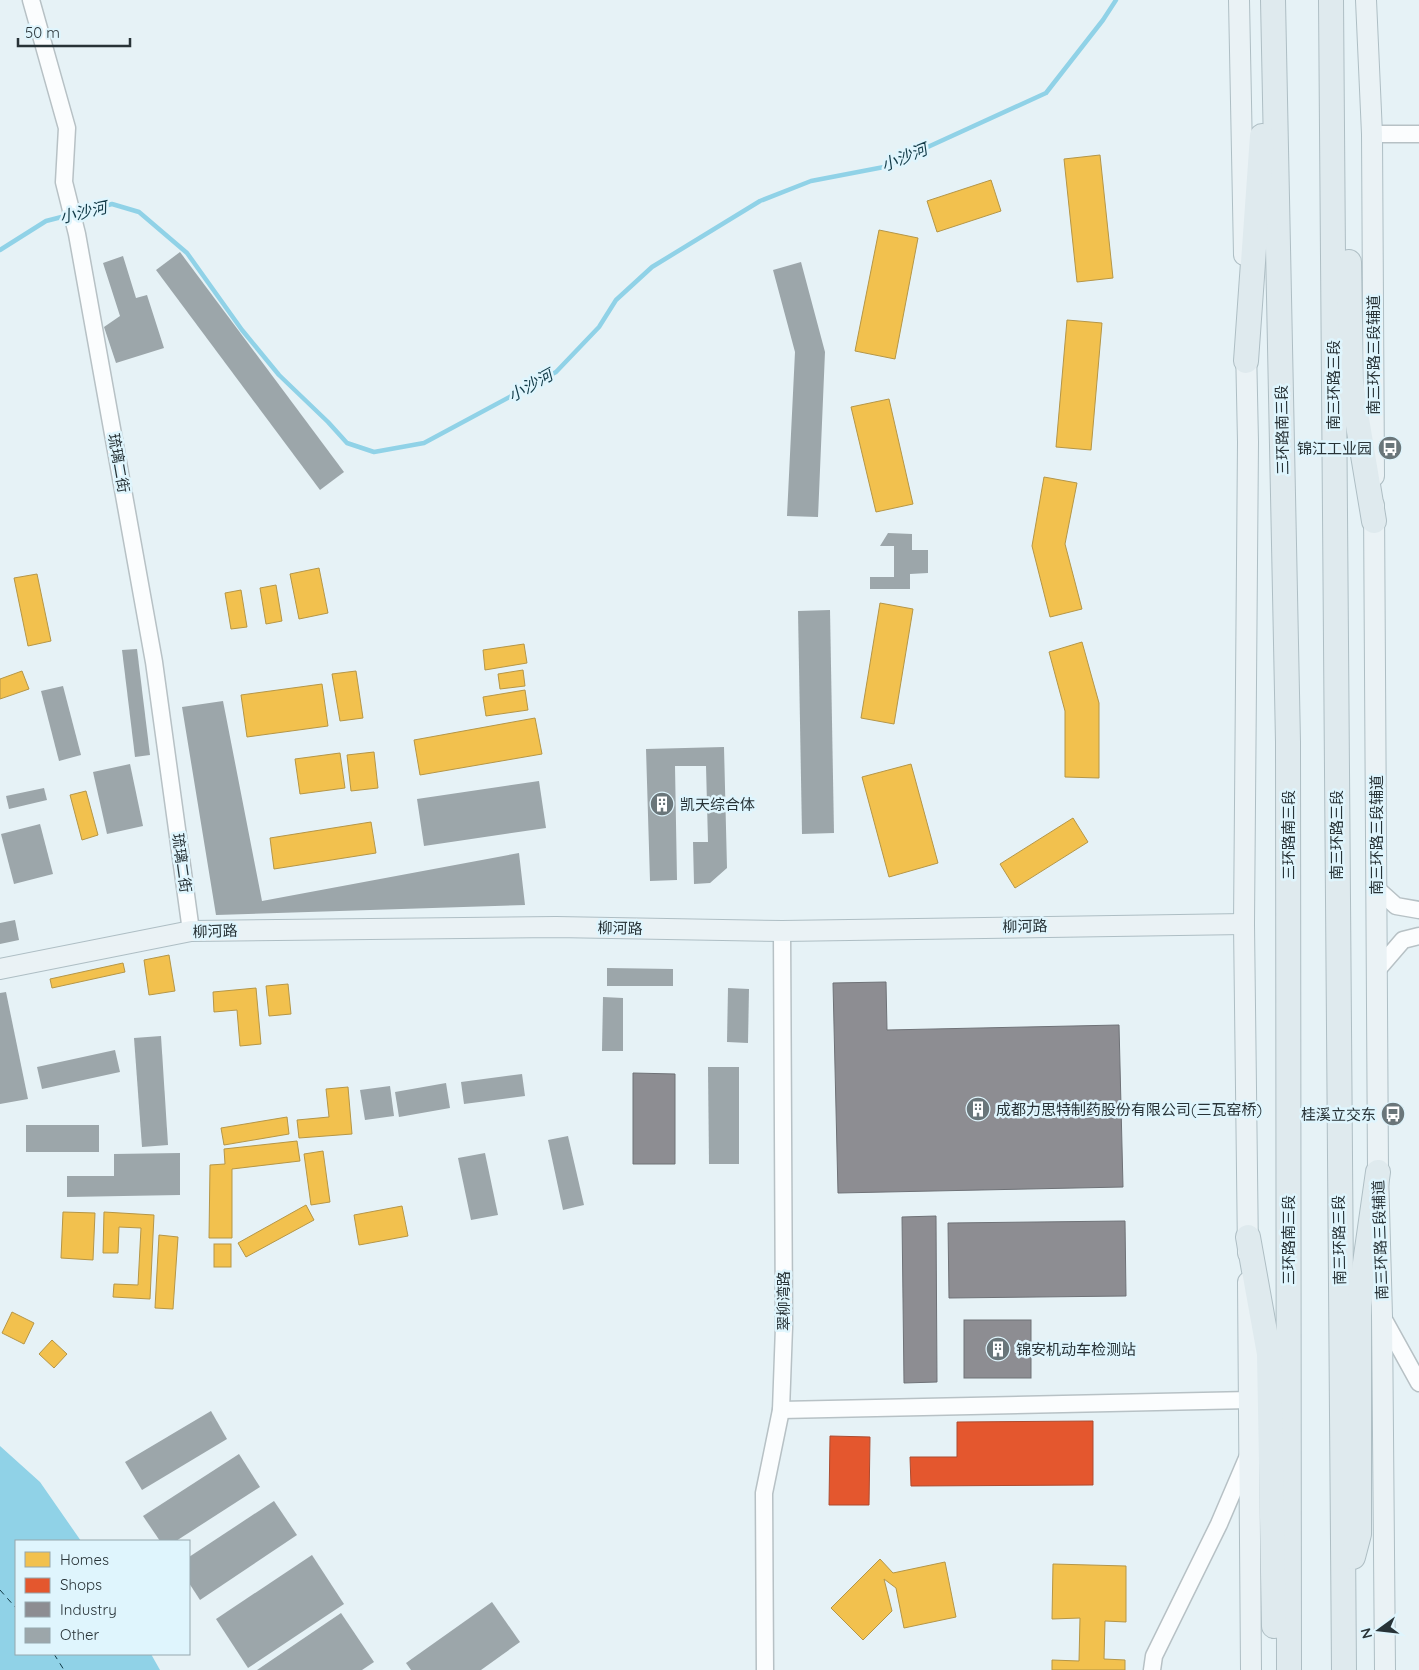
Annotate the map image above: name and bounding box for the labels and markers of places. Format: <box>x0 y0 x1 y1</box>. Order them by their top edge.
bus stop icon: 锦江工业园 <box>1377 435 1403 461</box>
place label: 锦江工业园 <box>1297 439 1372 458</box>
building icon: 凯天综合体 <box>649 791 675 817</box>
place label: 凯天综合体 <box>680 795 755 814</box>
building icon: 成都力思特制药股份有限公司(三瓦窑桥) <box>965 1096 991 1122</box>
place label: 成都力思特制药股份有限公司(三瓦窑桥) <box>996 1100 1262 1119</box>
bus stop icon: 桂溪立交东 <box>1380 1101 1406 1127</box>
place label: 桂溪立交东 <box>1301 1105 1376 1124</box>
building icon: 锦安机动车检测站 <box>985 1336 1011 1362</box>
place label: 锦安机动车检测站 <box>1016 1340 1136 1359</box>

